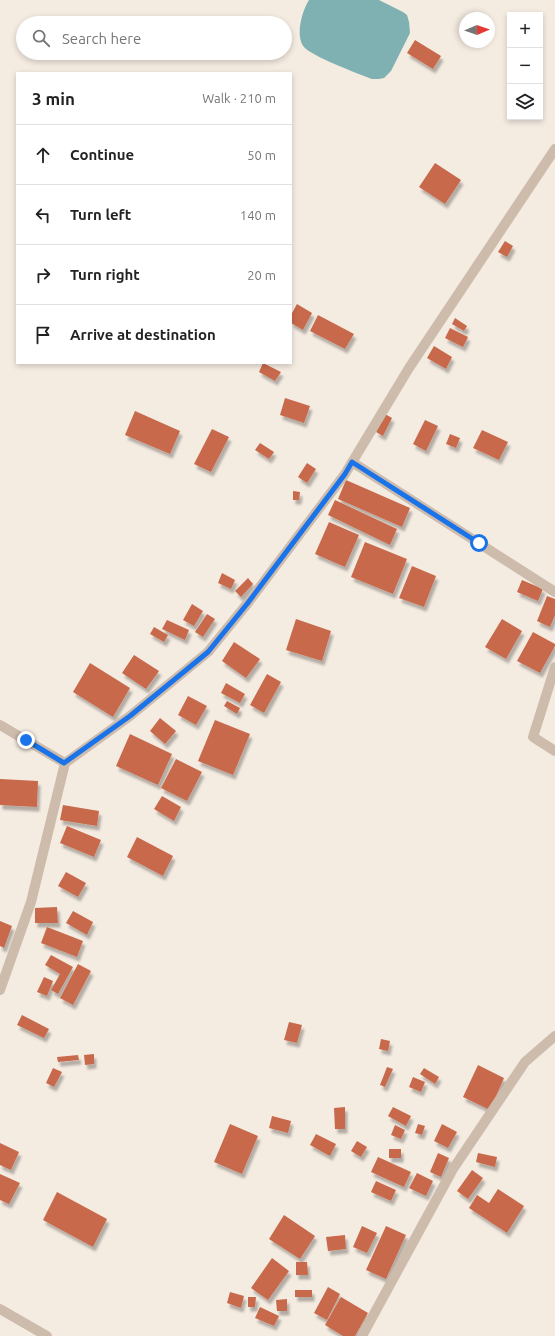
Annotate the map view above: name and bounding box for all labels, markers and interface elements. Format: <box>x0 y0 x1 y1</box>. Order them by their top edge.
north arrow <box>459 12 495 48</box>
map controls <box>507 12 543 120</box>
button: + <box>507 12 543 48</box>
search box <box>16 16 292 60</box>
icon: search <box>30 27 52 49</box>
text: Search here <box>62 30 141 47</box>
button: − <box>507 48 543 84</box>
button: layers <box>507 84 543 120</box>
text: 3 min <box>32 89 75 108</box>
text: Walk · 210 m <box>202 91 276 105</box>
icon: ahead <box>32 144 54 166</box>
text: Continue <box>70 146 134 163</box>
text: 50 m <box>247 148 276 162</box>
icon: left <box>32 204 54 226</box>
text: Turn left <box>70 206 131 223</box>
text: 140 m <box>240 208 276 222</box>
icon: right <box>32 264 54 286</box>
text: Turn right <box>70 266 140 283</box>
text: 20 m <box>247 268 276 282</box>
icon: arrive <box>32 324 54 346</box>
text: Arrive at destination <box>70 326 216 343</box>
route start <box>470 534 488 552</box>
route end <box>17 731 35 749</box>

